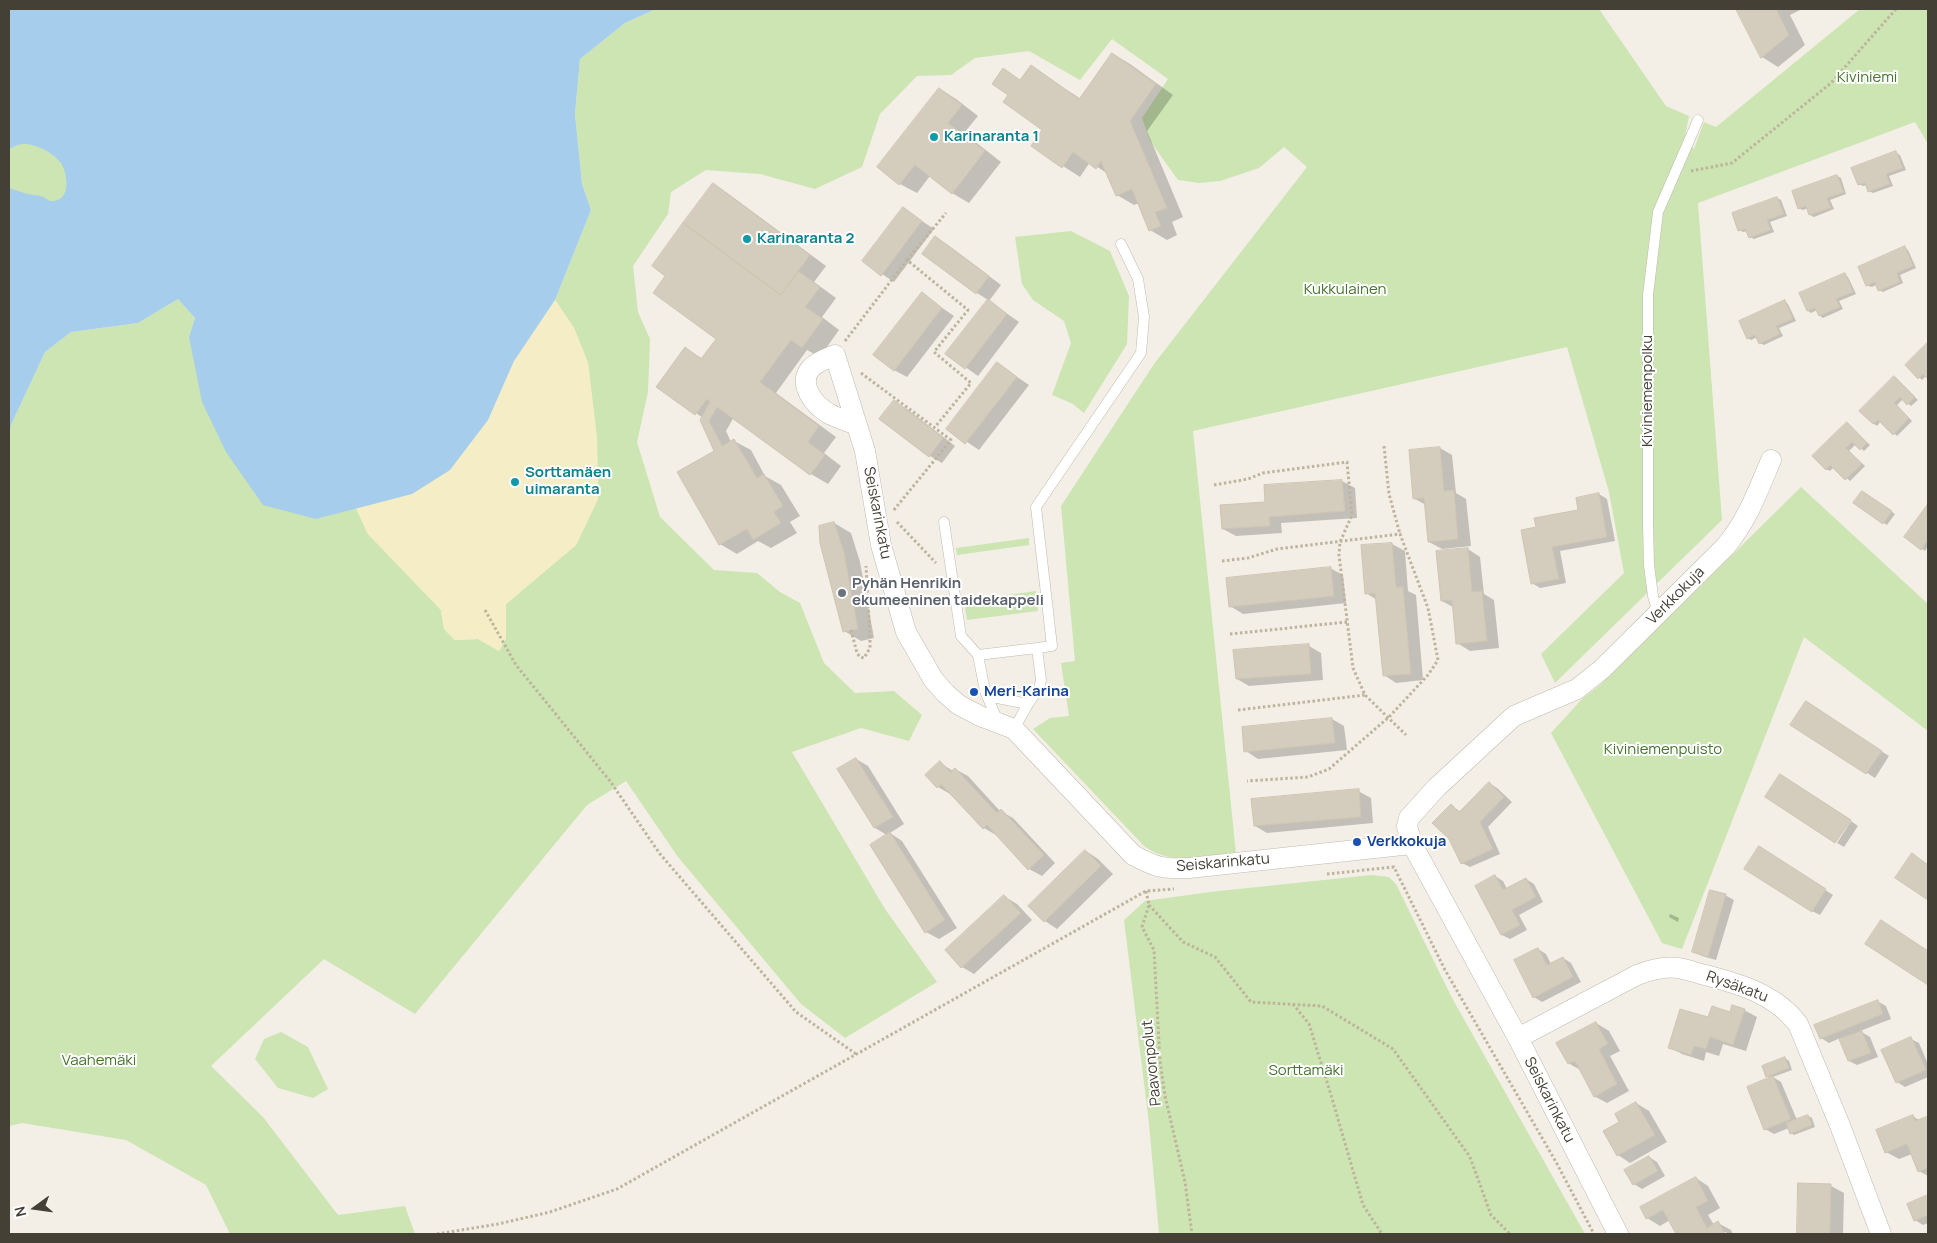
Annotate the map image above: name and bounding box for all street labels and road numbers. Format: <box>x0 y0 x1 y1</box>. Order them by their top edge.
street label: Kiviniemenpolku <box>1639 335 1657 447</box>
street label: Seiskarinkatu <box>859 465 895 561</box>
street label: Verkkokuja <box>1643 563 1709 629</box>
street label: Seiskarinkatu <box>1176 850 1270 876</box>
street label: Rysäkatu <box>1704 968 1770 1006</box>
street label: Paavonpolut <box>1139 1019 1165 1107</box>
street label: Seiskarinkatu <box>1520 1054 1578 1146</box>

